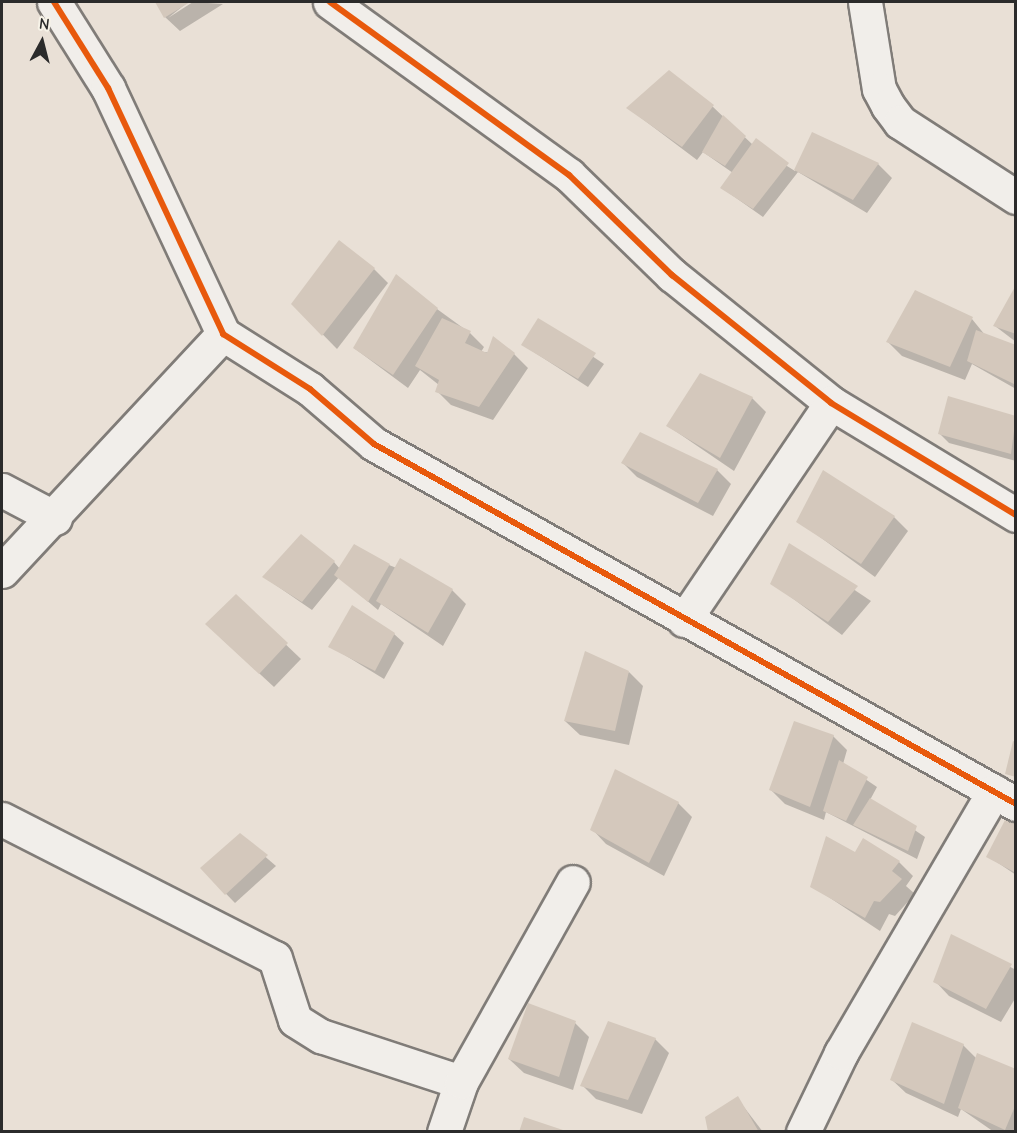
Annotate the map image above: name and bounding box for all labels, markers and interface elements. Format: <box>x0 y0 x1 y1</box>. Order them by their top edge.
north arrow <box>12 12 72 72</box>
text: N <box>38 15 50 34</box>

